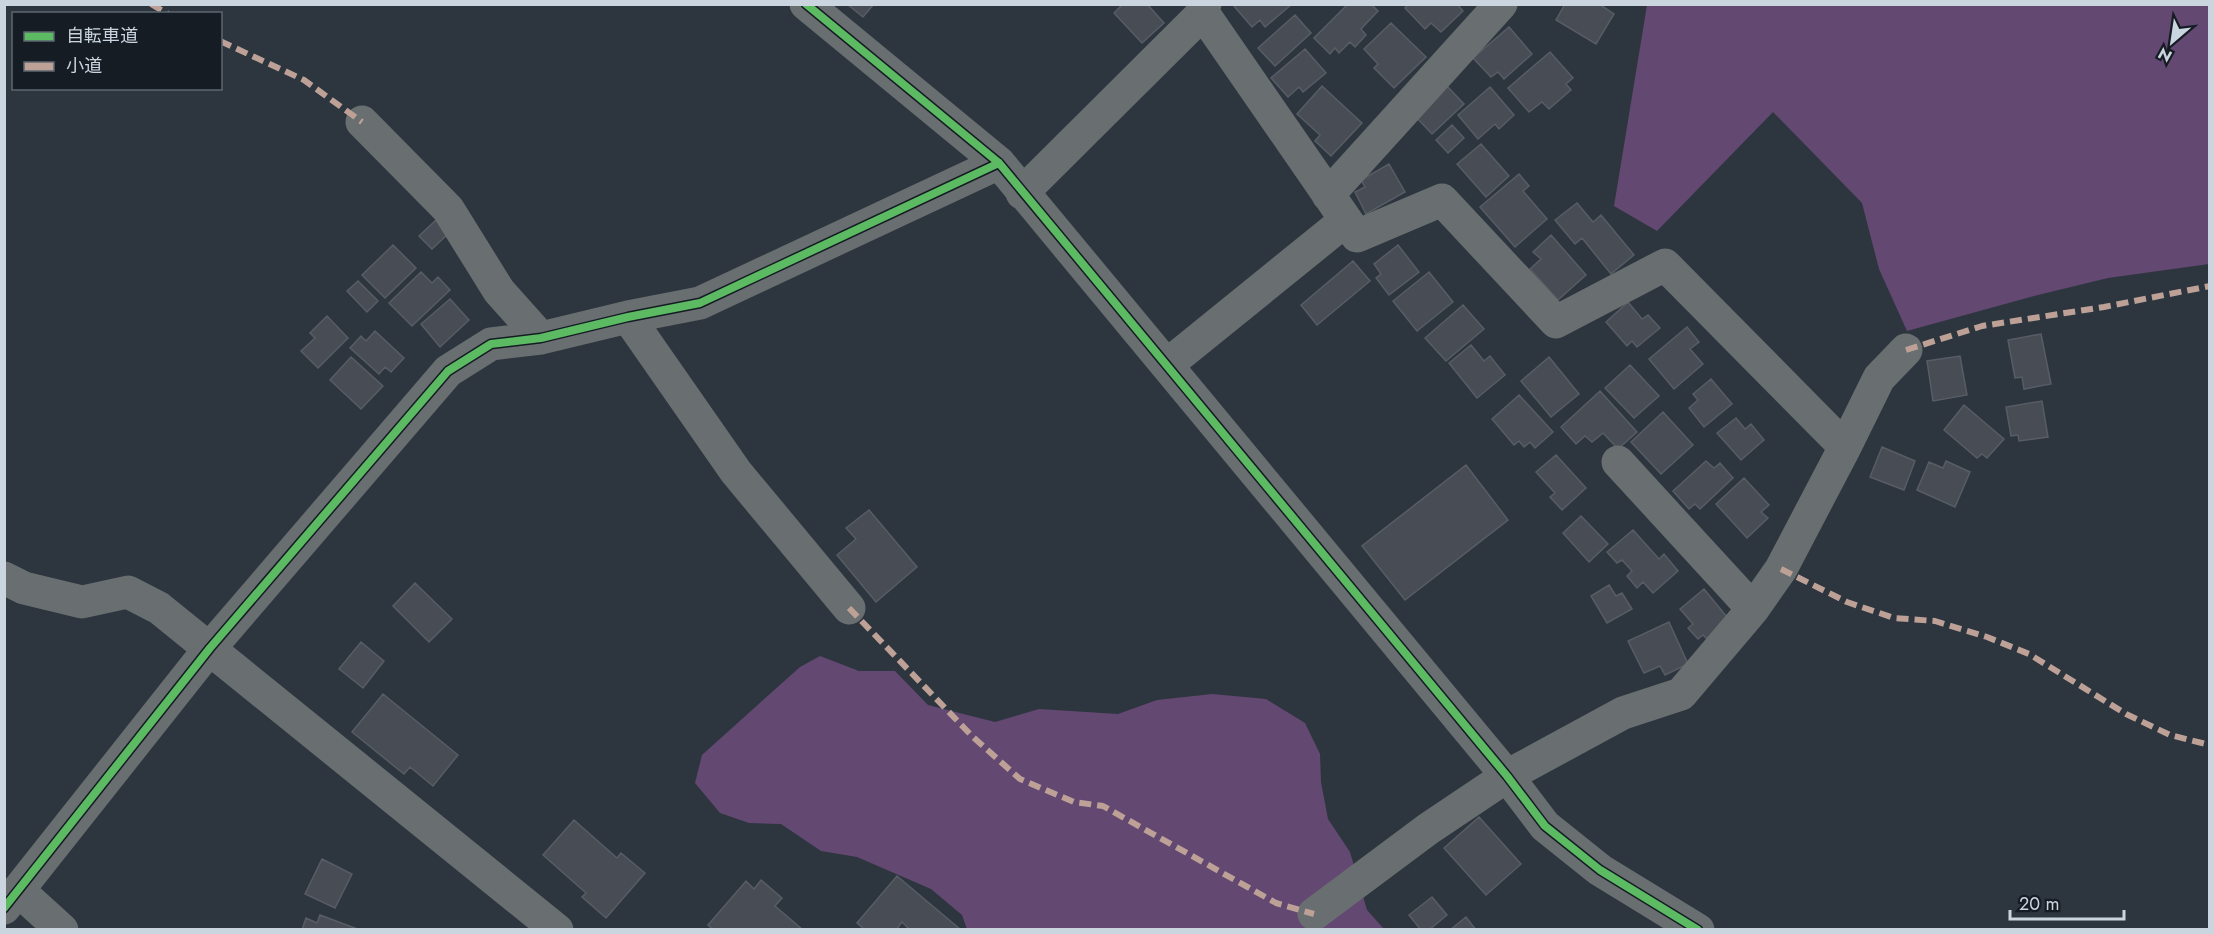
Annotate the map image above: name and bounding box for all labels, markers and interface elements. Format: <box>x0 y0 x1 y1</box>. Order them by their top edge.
legend <box>12 12 222 90</box>
north arrow <box>2142 12 2202 72</box>
text: 自転車道 <box>66 23 138 49</box>
text: N <box>2154 42 2176 68</box>
text: 小道 <box>66 53 102 79</box>
scale bar <box>2010 883 2124 921</box>
text: 20 m <box>2019 891 2059 917</box>

